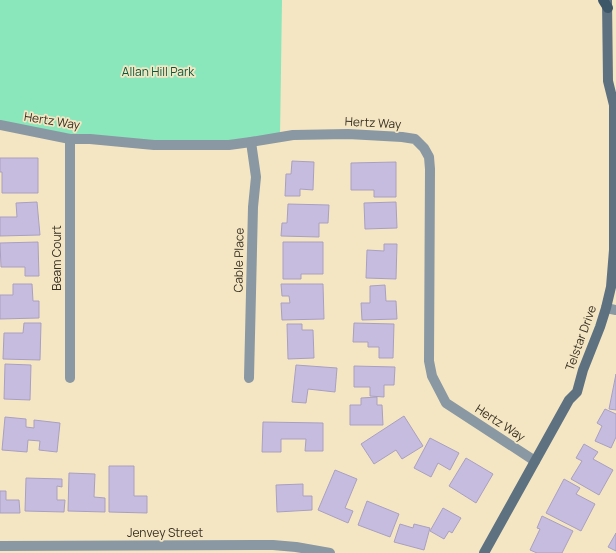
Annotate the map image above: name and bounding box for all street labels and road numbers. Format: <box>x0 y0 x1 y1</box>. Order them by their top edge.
street label: Hertz Way <box>23 108 82 133</box>
street label: Hertz Way <box>344 113 402 133</box>
street label: Beam Court <box>48 225 65 291</box>
street label: Cable Place <box>229 227 248 293</box>
street label: Telstar Drive <box>561 303 600 373</box>
street label: Hertz Way <box>472 400 529 445</box>
street label: Jenvey Street <box>127 524 203 541</box>

